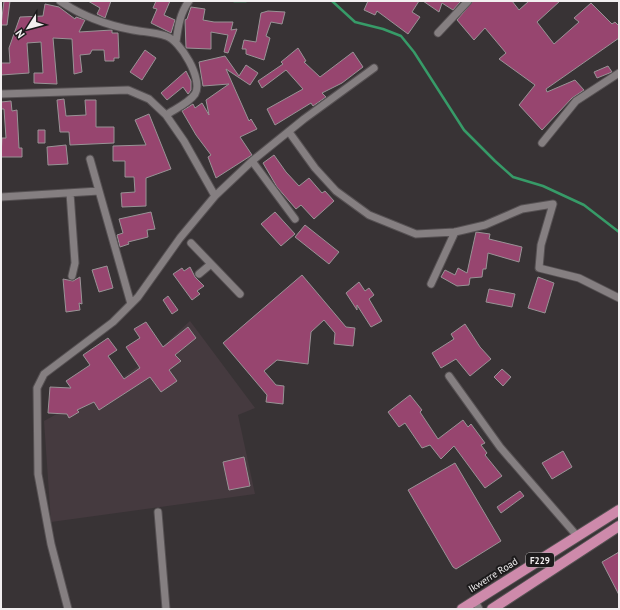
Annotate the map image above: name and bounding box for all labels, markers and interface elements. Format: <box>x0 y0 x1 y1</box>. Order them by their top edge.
north arrow <box>8 8 48 48</box>
text: N <box>12 27 28 41</box>
road number: F229 <box>526 553 554 567</box>
street label: Ikwerre Road <box>466 555 520 595</box>

